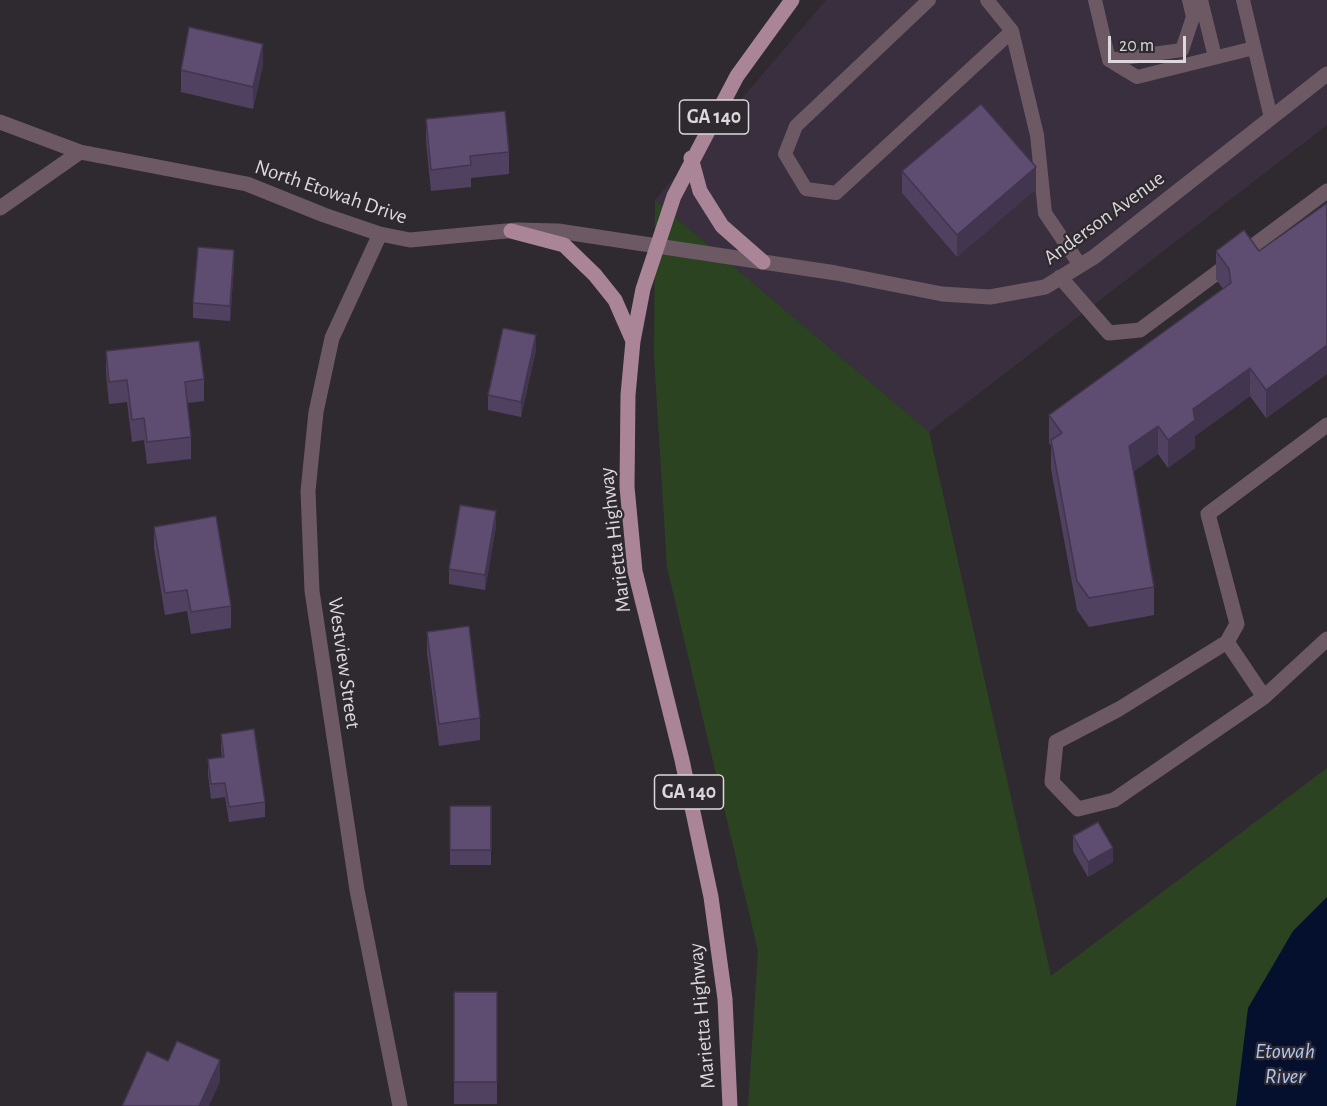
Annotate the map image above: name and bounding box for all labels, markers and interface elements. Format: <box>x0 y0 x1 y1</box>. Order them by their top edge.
scale bar <box>1111 24 1189 62</box>
text: 20 m <box>1119 37 1154 55</box>
road number: GA 140 <box>680 100 748 134</box>
street label: North Etowah Drive <box>251 154 411 230</box>
street label: Anderson Avenue <box>1039 166 1169 270</box>
street label: Marietta Highway <box>594 466 636 614</box>
street label: Westview Street <box>322 596 366 730</box>
road number: GA 140 <box>654 775 724 809</box>
street label: Marietta Highway <box>683 942 721 1090</box>
water label: Etowah River <box>1255 1038 1315 1090</box>

